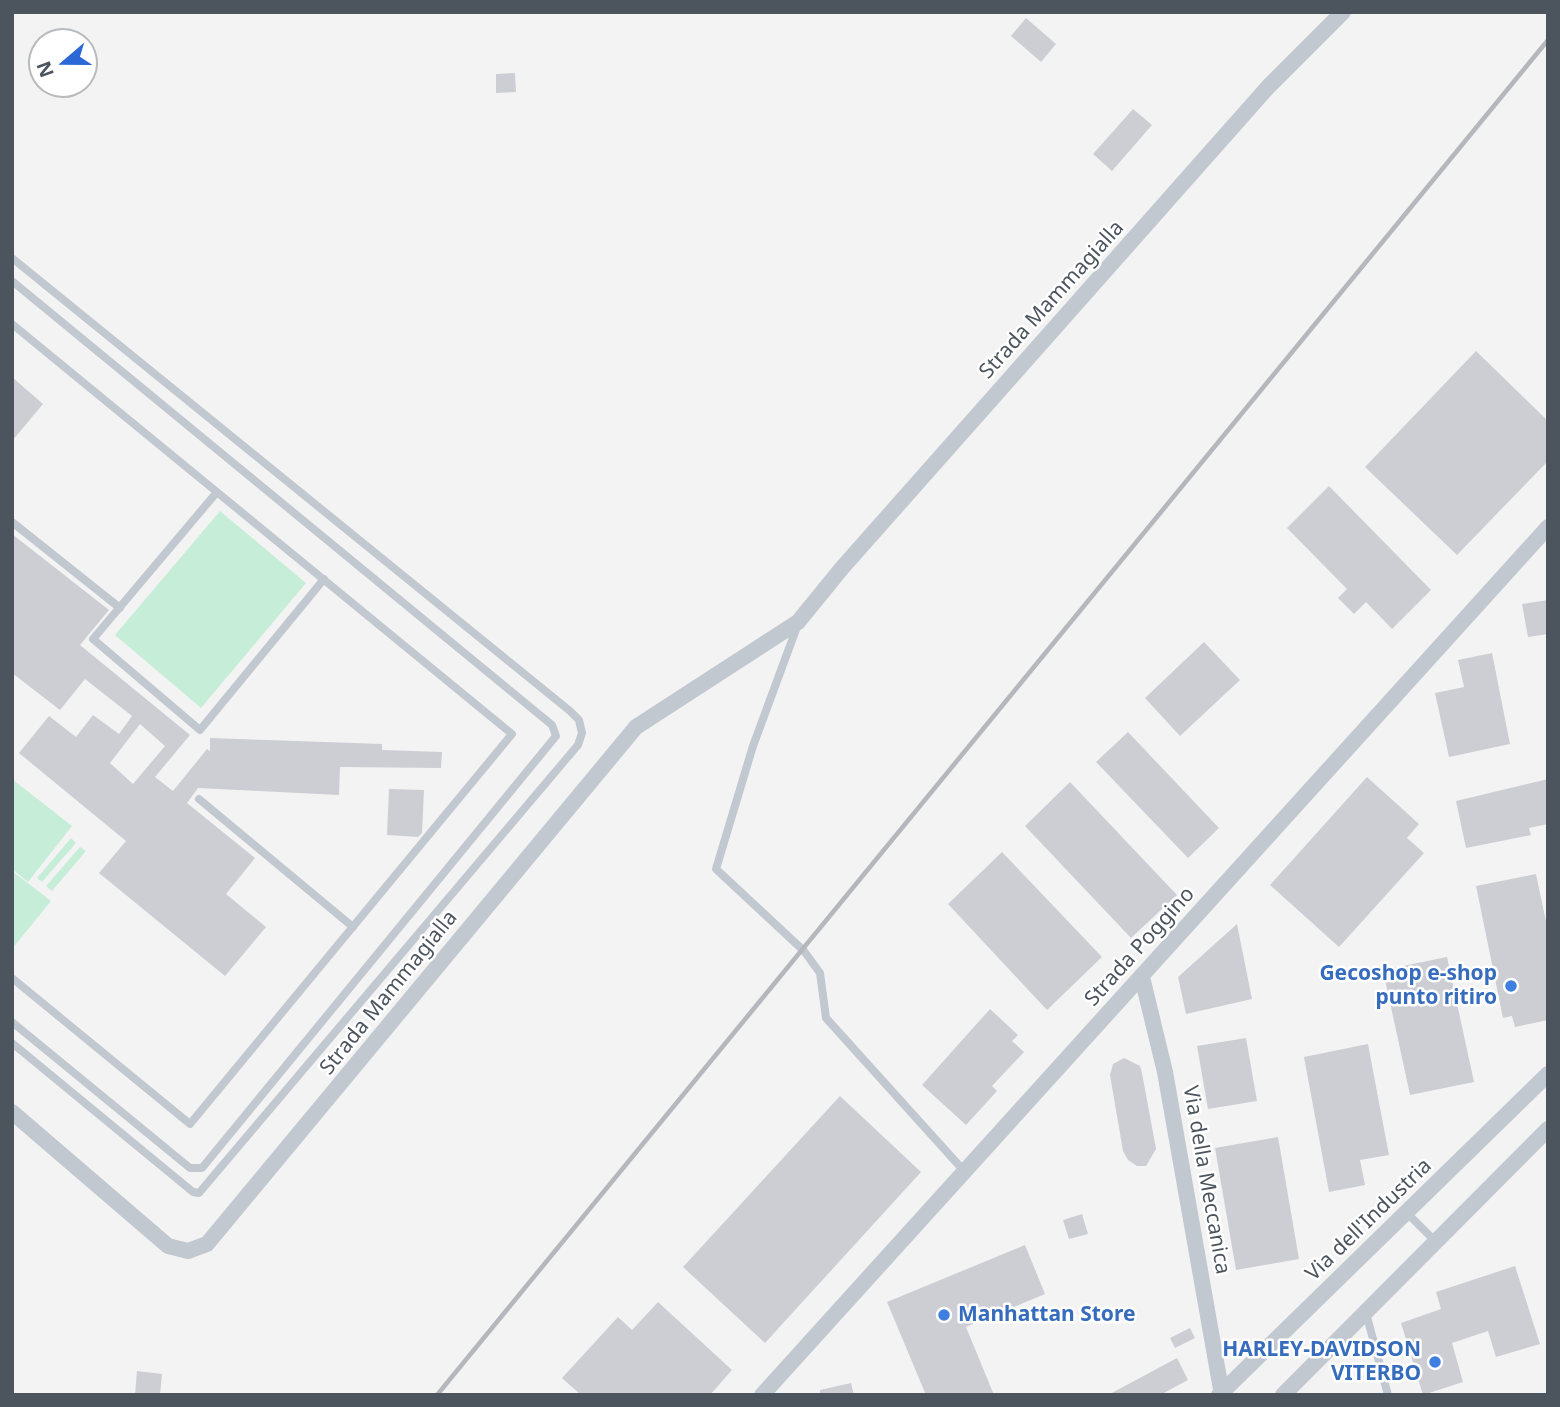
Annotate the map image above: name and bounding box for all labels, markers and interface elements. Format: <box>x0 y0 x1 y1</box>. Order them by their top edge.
north arrow <box>28 28 98 98</box>
text: N <box>30 58 60 81</box>
street label: Strada Mammagialla <box>974 216 1130 384</box>
street label: Strada Poggino <box>1080 882 1200 1012</box>
street label: Strada Mammagialla <box>315 906 463 1080</box>
place label: Gecoshop e-shop punto ritiro <box>1319 961 1497 1011</box>
marker: Gecoshop e-shop punto ritiro <box>1503 978 1519 994</box>
street label: Via della Meccanica <box>1177 1084 1235 1276</box>
street label: Via dell'Industria <box>1301 1154 1437 1286</box>
place label: Manhattan Store <box>958 1302 1135 1328</box>
marker: Manhattan Store <box>936 1307 952 1323</box>
place label: HARLEY-DAVIDSON VITERBO <box>1222 1337 1421 1387</box>
marker: HARLEY-DAVIDSON VITERBO <box>1427 1354 1443 1370</box>

